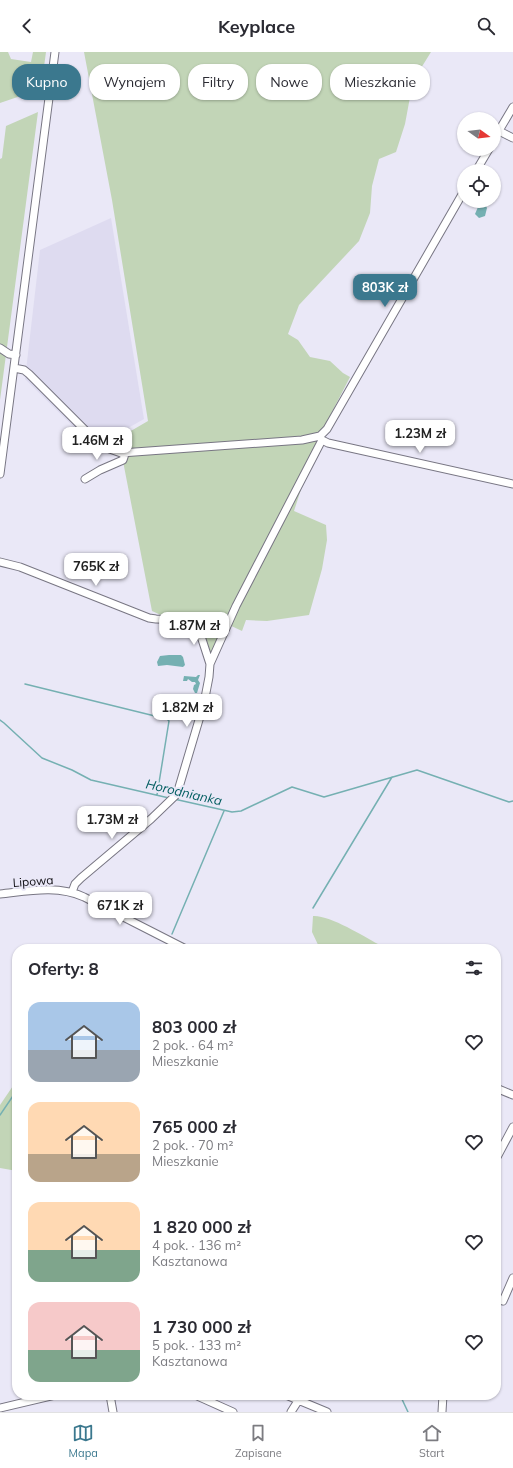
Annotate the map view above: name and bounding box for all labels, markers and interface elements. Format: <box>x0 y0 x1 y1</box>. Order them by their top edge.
icon: back <box>16 15 38 37</box>
text: Keyplace <box>218 15 295 38</box>
icon: search <box>475 15 497 37</box>
chip: Kupno <box>12 64 81 100</box>
chip: Wynajem <box>89 64 180 100</box>
chip: Filtry <box>188 64 248 100</box>
chip: Nowe <box>256 64 322 100</box>
chip: Mieszkanie <box>330 64 430 100</box>
north arrow <box>457 112 501 156</box>
map controls <box>457 112 501 208</box>
button: locate <box>457 164 501 208</box>
pin: 803K zł <box>348 274 422 308</box>
text: 803K zł <box>362 279 408 295</box>
pin: 1.23M zł <box>379 420 461 454</box>
text: 1.23M zł <box>394 425 446 441</box>
pin: 1.46M zł <box>56 427 138 461</box>
text: 1.46M zł <box>71 432 123 448</box>
pin: 765K zł <box>59 553 133 587</box>
text: 765K zł <box>73 558 119 574</box>
pin: 1.87M zł <box>153 612 235 646</box>
text: 1.87M zł <box>168 617 220 633</box>
pin: 1.82M zł <box>146 694 228 728</box>
text: 1.82M zł <box>161 699 213 715</box>
water label: Horodnianka <box>144 775 224 809</box>
pin: 1.73M zł <box>71 806 153 840</box>
text: 1.73M zł <box>86 811 138 827</box>
street label: Lipowa <box>12 872 54 890</box>
pin: 671K zł <box>83 892 157 926</box>
text: 671K zł <box>97 897 143 913</box>
icon: filters <box>463 957 485 979</box>
text: Oferty: 8 <box>28 958 99 979</box>
text: 803 000 zł <box>152 1016 236 1037</box>
icon: home <box>60 1018 108 1066</box>
icon: heart <box>463 1031 485 1053</box>
text: 2 pok. · 64 m² <box>152 1037 233 1053</box>
text: Mieszkanie <box>152 1053 219 1069</box>
text: 765 000 zł <box>152 1116 236 1137</box>
icon: home <box>60 1118 108 1166</box>
icon: heart <box>463 1131 485 1153</box>
text: 2 pok. · 70 m² <box>152 1137 233 1153</box>
text: Mieszkanie <box>152 1153 219 1169</box>
text: 1 820 000 zł <box>152 1216 251 1237</box>
icon: home <box>60 1218 108 1266</box>
icon: heart <box>463 1231 485 1253</box>
text: 4 pok. · 136 m² <box>152 1237 241 1253</box>
text: Kasztanowa <box>152 1253 227 1269</box>
text: 1 730 000 zł <box>152 1316 251 1337</box>
icon: home <box>60 1318 108 1366</box>
icon: heart <box>463 1331 485 1353</box>
text: 5 pok. · 133 m² <box>152 1337 241 1353</box>
text: Kasztanowa <box>152 1353 227 1369</box>
tab: Mapa <box>69 1422 98 1460</box>
tab: Zapisane <box>235 1422 282 1460</box>
tab: Start <box>419 1422 444 1460</box>

